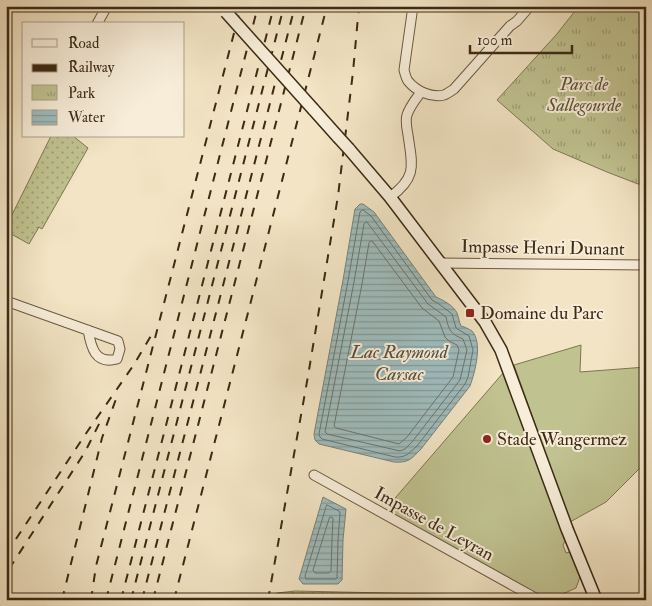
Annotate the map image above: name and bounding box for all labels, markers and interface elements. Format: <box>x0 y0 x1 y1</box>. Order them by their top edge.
legend <box>22 22 185 138</box>
scale bar <box>470 22 572 54</box>
text: 100 m <box>477 31 513 50</box>
text: Road <box>68 34 100 53</box>
text: Railway <box>68 58 115 77</box>
park label: Parc de Sallegourde <box>546 73 622 117</box>
text: Park <box>68 84 95 103</box>
text: Water <box>67 108 105 127</box>
street label: Impasse Henri Dunant <box>461 235 625 261</box>
place label: Domaine du Parc <box>480 302 603 325</box>
marker: Domaine du Parc <box>464 307 476 319</box>
water label: Lac Raymond Carsac <box>349 340 449 386</box>
place label: Stade Wangermez <box>497 428 627 451</box>
marker: Stade Wangermez <box>481 433 493 445</box>
street label: Impasse de Leyran <box>370 482 498 566</box>

